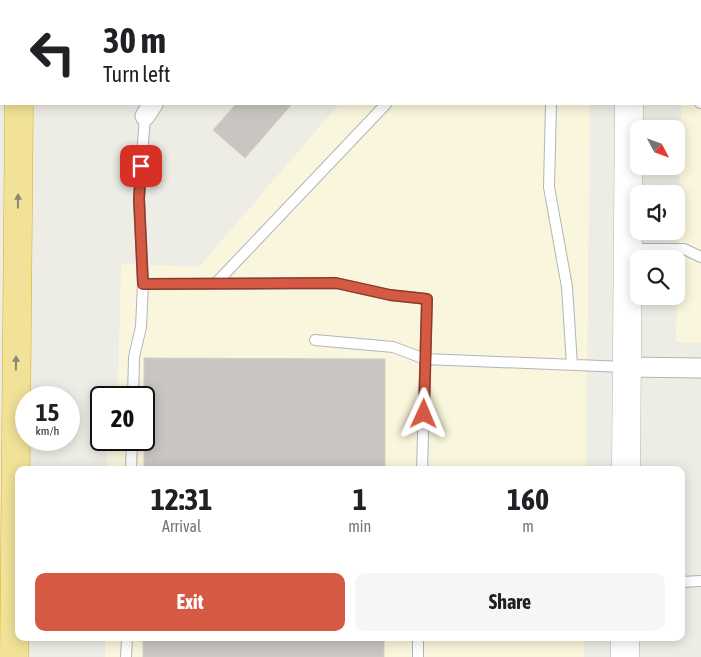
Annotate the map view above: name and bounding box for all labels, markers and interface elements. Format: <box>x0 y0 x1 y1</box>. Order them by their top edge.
icon: left <box>20 20 85 85</box>
text: 30 m <box>103 20 166 60</box>
text: Turn left <box>103 61 170 87</box>
north arrow <box>630 120 685 175</box>
map controls <box>630 120 685 305</box>
pin <box>120 145 162 187</box>
icon: arrive <box>127 152 155 180</box>
button: sound <box>630 185 685 240</box>
one-way arrow <box>14 193 22 209</box>
button: search <box>630 250 685 305</box>
one-way arrow <box>12 355 20 371</box>
speed limit sign: 20 <box>90 386 155 451</box>
position arrow <box>397 387 449 439</box>
text: 15 <box>36 398 59 426</box>
text: km/h <box>36 424 59 438</box>
text: 12:31 <box>151 482 212 516</box>
text: 1 <box>353 482 367 516</box>
text: 160 <box>507 482 549 516</box>
text: Arrival <box>162 517 201 535</box>
text: min <box>348 517 371 535</box>
text: m <box>522 517 534 535</box>
button: Exit <box>35 573 345 631</box>
button: Share <box>355 573 665 631</box>

